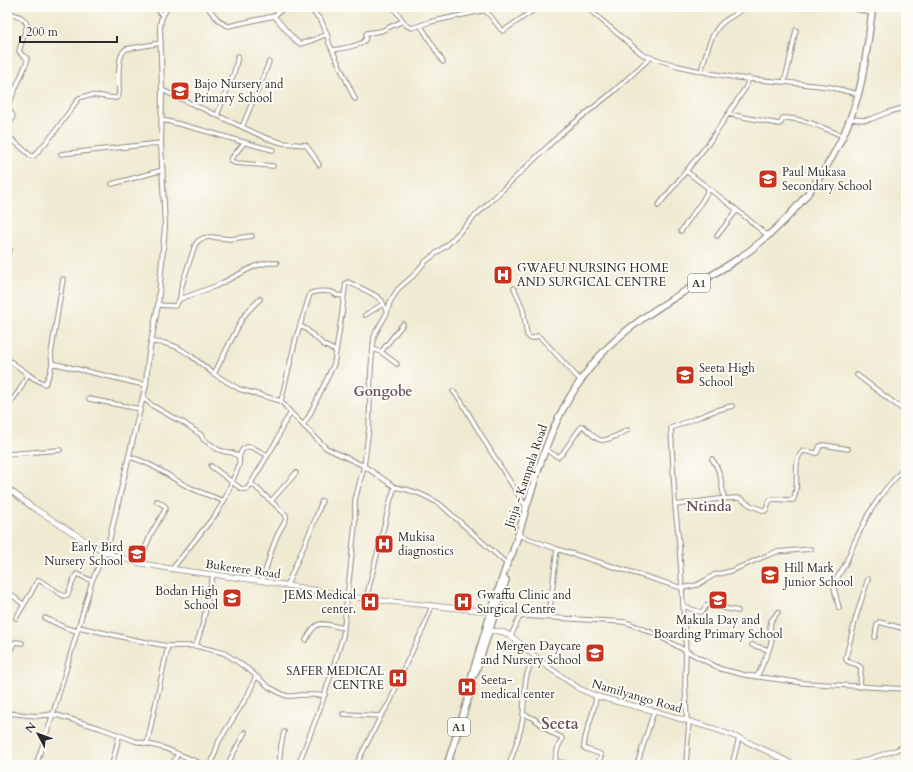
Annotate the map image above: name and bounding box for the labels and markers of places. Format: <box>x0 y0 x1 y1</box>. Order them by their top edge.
place label: Bajo Nursery and Primary School <box>194 76 284 106</box>
school or university icon: Bajo Nursery and Primary School <box>169 80 191 102</box>
place label: Paul Mukasa Secondary School <box>782 164 872 194</box>
school or university icon: Paul Mukasa Secondary School <box>757 168 779 190</box>
place label: GWAFU NURSING HOME AND SURGICAL CENTRE <box>517 260 669 290</box>
hospital icon: GWAFU NURSING HOME AND SURGICAL CENTRE <box>492 264 514 286</box>
place label: Seeta High School <box>699 360 755 390</box>
school or university icon: Seeta High School <box>674 364 696 386</box>
place label: Mukisa diagnostics <box>398 529 454 559</box>
hospital icon: Mukisa diagnostics <box>373 533 395 555</box>
place label: Early Bird Nursery School <box>44 539 124 569</box>
school or university icon: Early Bird Nursery School <box>126 543 148 565</box>
place label: Hill Mark Junior School <box>782 560 853 590</box>
school or university icon: Hill Mark Junior School <box>759 564 781 586</box>
place label: Bodan High School <box>155 583 218 613</box>
school or university icon: Bodan High School <box>221 587 243 609</box>
place label: JEMS Medical center. <box>282 587 356 617</box>
place label: Gwaffu Clinic and Surgical Centre <box>477 587 572 617</box>
school or university icon: Makula Day and Boarding Primary School <box>707 589 729 611</box>
hospital icon: JEMS Medical center. <box>359 591 381 613</box>
hospital icon: Gwaffu Clinic and Surgical Centre <box>452 591 474 613</box>
place label: Makula Day and Boarding Primary School <box>654 612 782 642</box>
place label: Mergen Daycare and Nursery School <box>481 638 581 668</box>
school or university icon: Mergen Daycare and Nursery School <box>584 642 606 664</box>
place label: SAFER MEDICAL CENTRE <box>286 663 385 693</box>
hospital icon: SAFER MEDICAL CENTRE <box>387 667 409 689</box>
place label: Seeta- medical center <box>481 672 555 702</box>
hospital icon: Seeta- medical center <box>456 676 478 698</box>

